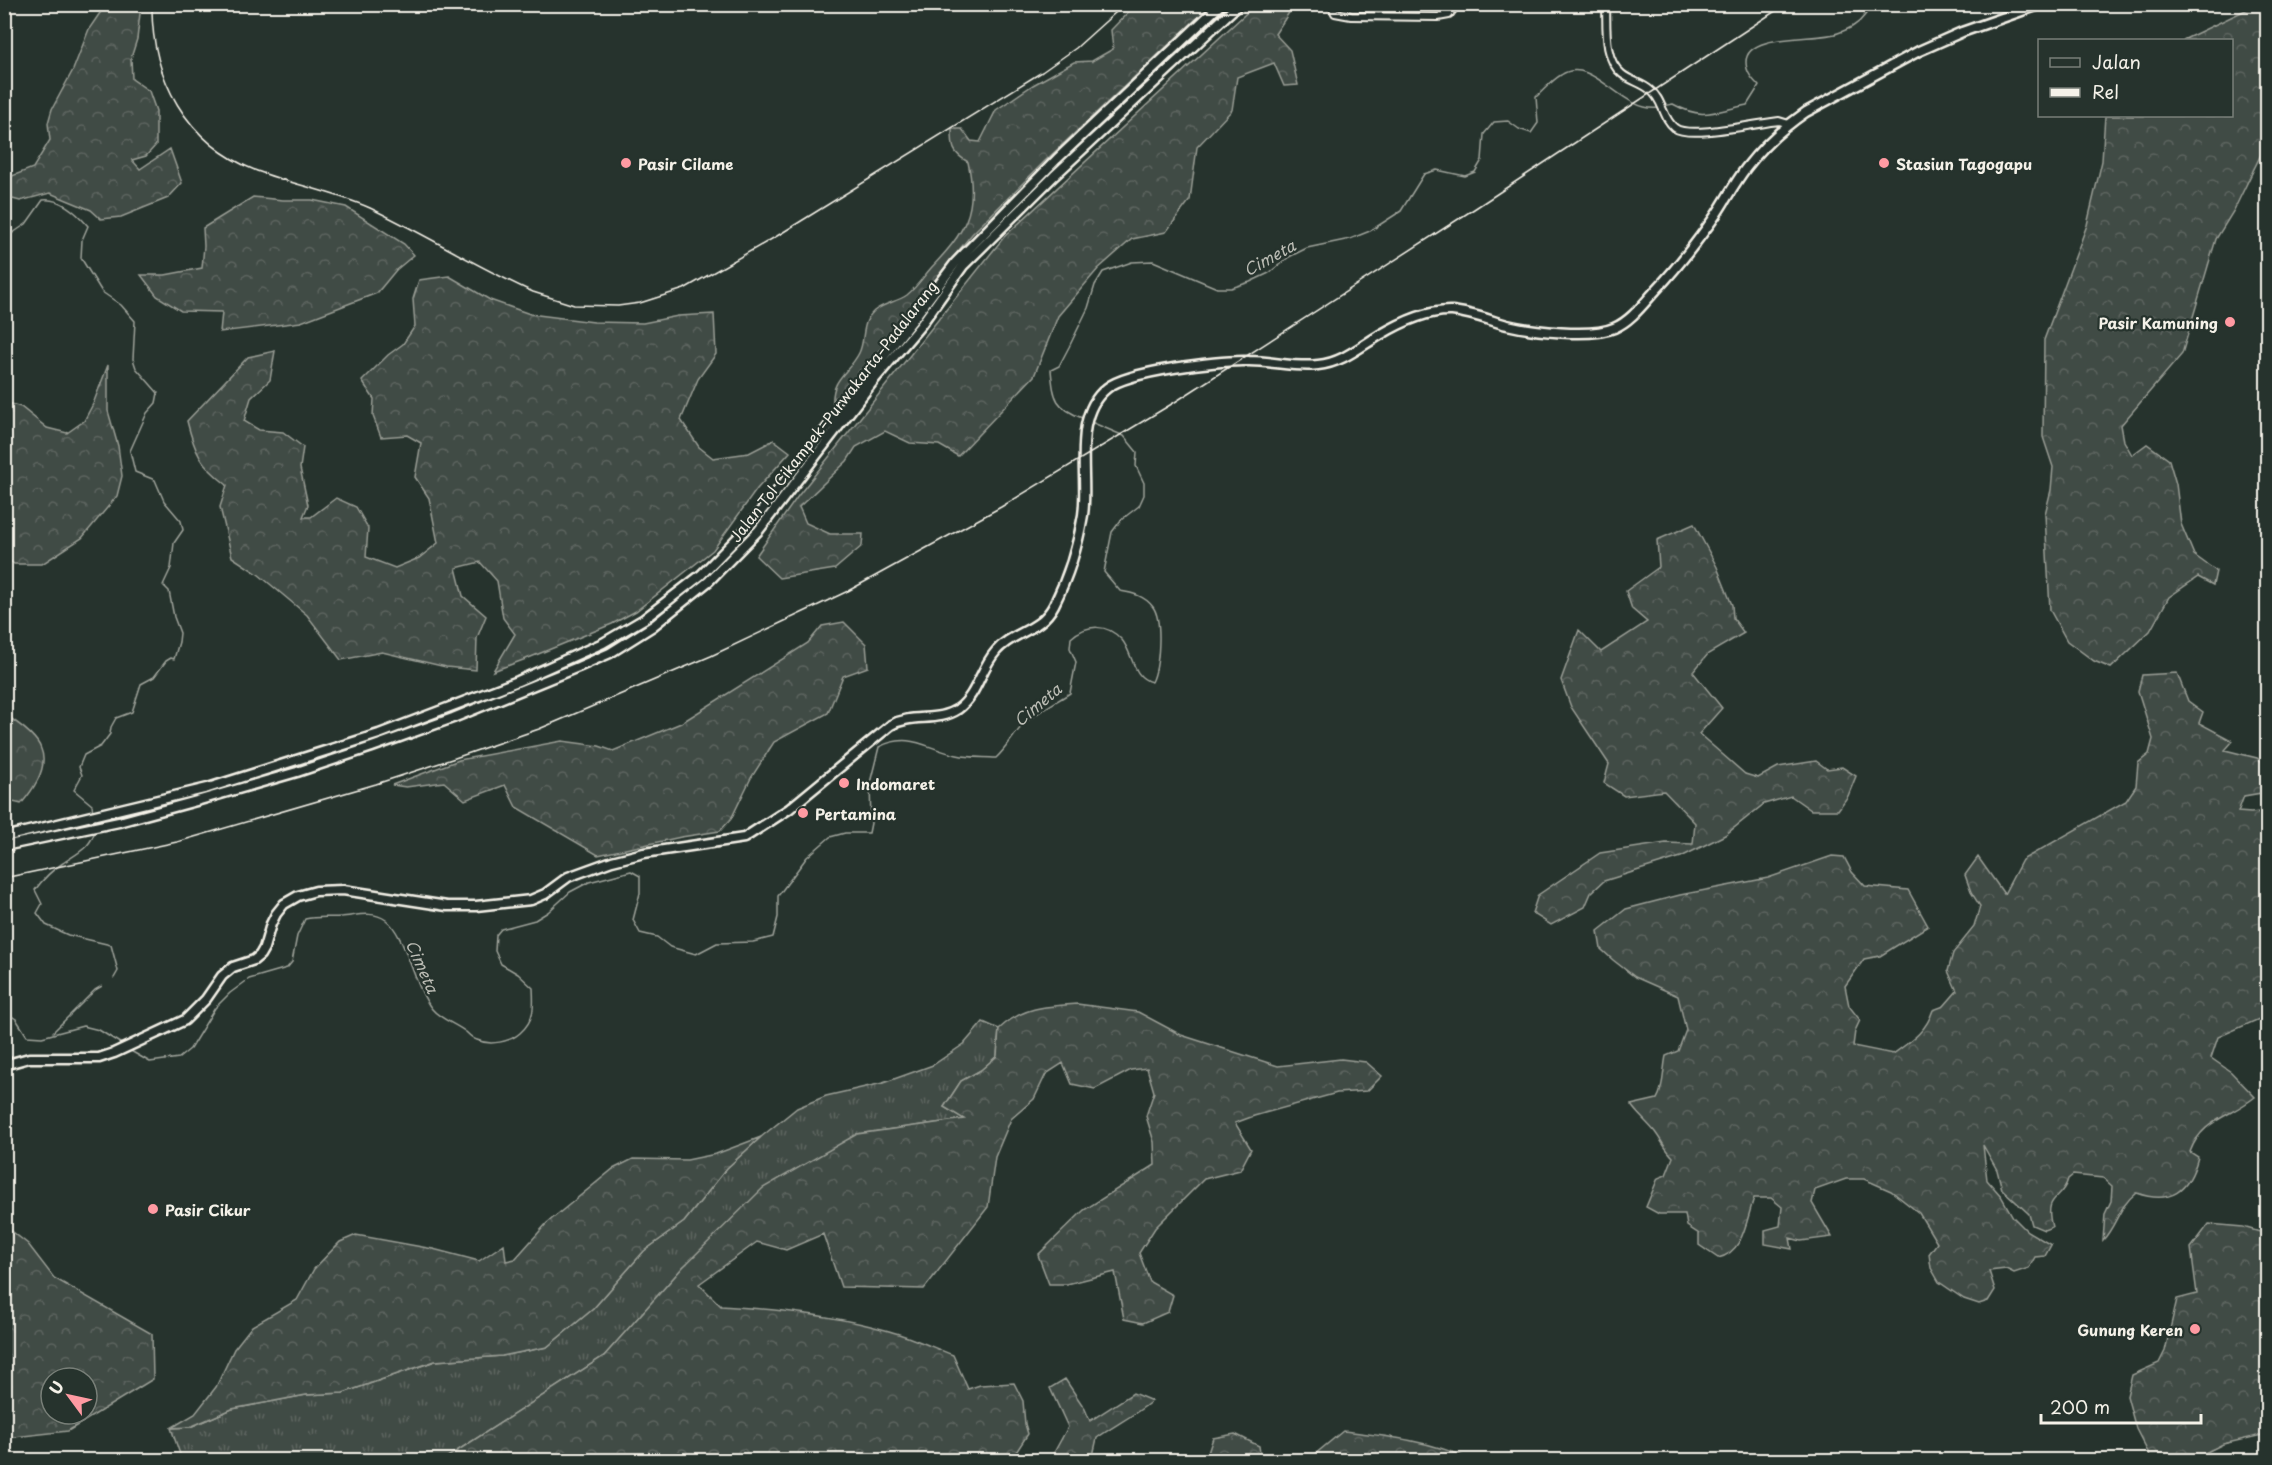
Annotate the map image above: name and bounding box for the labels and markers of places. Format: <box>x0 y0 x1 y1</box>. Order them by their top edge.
place label: Pasir Cilame <box>638 152 733 175</box>
place label: Stasiun Tagogapu <box>1896 152 2032 175</box>
marker: Pasir Cilame <box>619 156 633 170</box>
marker: Stasiun Tagogapu <box>1877 156 1891 170</box>
place label: Pasir Kamuning <box>2099 311 2218 334</box>
marker: Pasir Kamuning <box>2223 315 2237 329</box>
place label: Indomaret <box>856 772 935 795</box>
marker: Indomaret <box>837 776 851 790</box>
place label: Pertamina <box>815 802 897 825</box>
marker: Pertamina <box>796 806 810 820</box>
place label: Pasir Cikur <box>165 1198 251 1221</box>
marker: Pasir Cikur <box>146 1202 160 1216</box>
place label: Gunung Keren <box>2077 1318 2183 1341</box>
marker: Gunung Keren <box>2188 1322 2202 1336</box>

